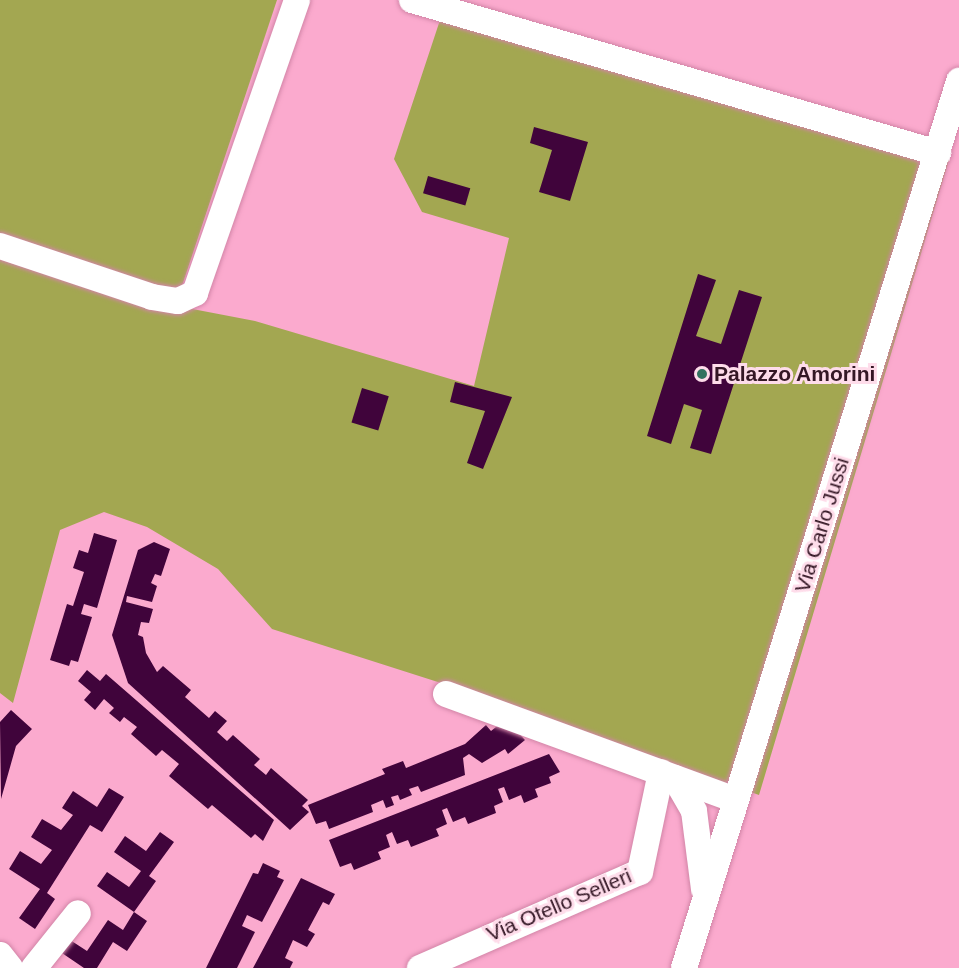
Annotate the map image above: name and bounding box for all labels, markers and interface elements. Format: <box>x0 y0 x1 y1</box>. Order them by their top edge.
place label: Palazzo Amorini <box>714 361 876 387</box>
marker: Palazzo Amorini <box>695 367 709 381</box>
street label: Via Carlo Jussi <box>790 455 854 595</box>
street label: Via Otello Selleri <box>483 863 635 947</box>

